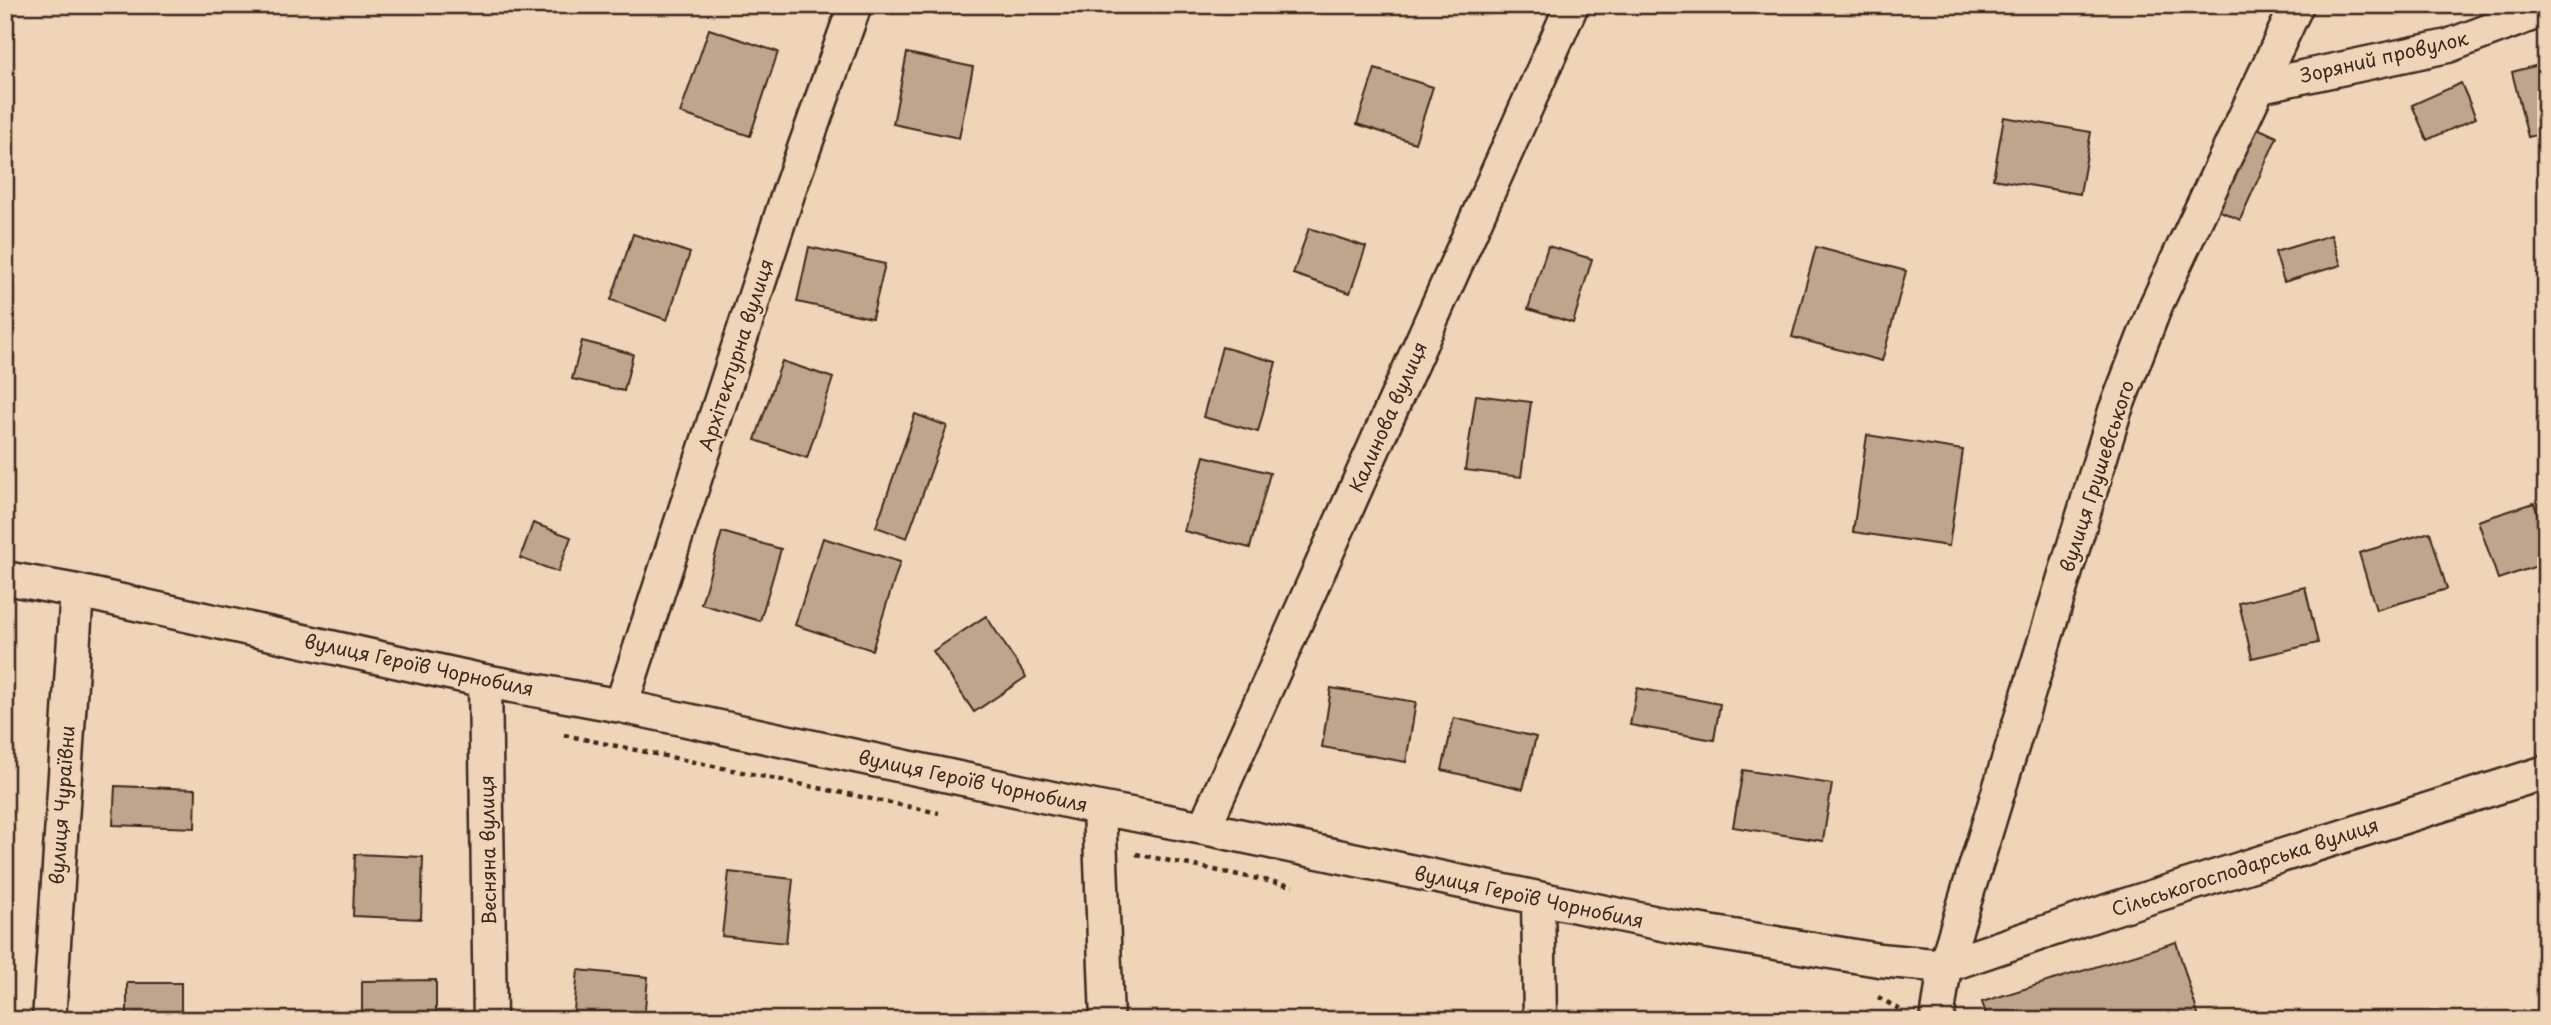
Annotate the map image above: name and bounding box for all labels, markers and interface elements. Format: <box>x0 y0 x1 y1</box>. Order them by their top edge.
street label: Зоряний провулок <box>2297 23 2471 89</box>
street label: Архітектурна вулиця <box>691 255 779 454</box>
street label: Калинова вулиця <box>1341 337 1433 497</box>
street label: вулиця Грушевського <box>2052 376 2140 575</box>
street label: вулиця Героїв Чорнобиля <box>302 626 536 702</box>
street label: вулиця Чураївни <box>41 724 81 885</box>
street label: вулиця Героїв Чорнобиля <box>856 742 1090 818</box>
street label: Весняна вулиця <box>472 775 502 925</box>
street label: Сільськогосподарська вулиця <box>2107 810 2382 923</box>
street label: вулиця Героїв Чорнобиля <box>1412 858 1646 934</box>

